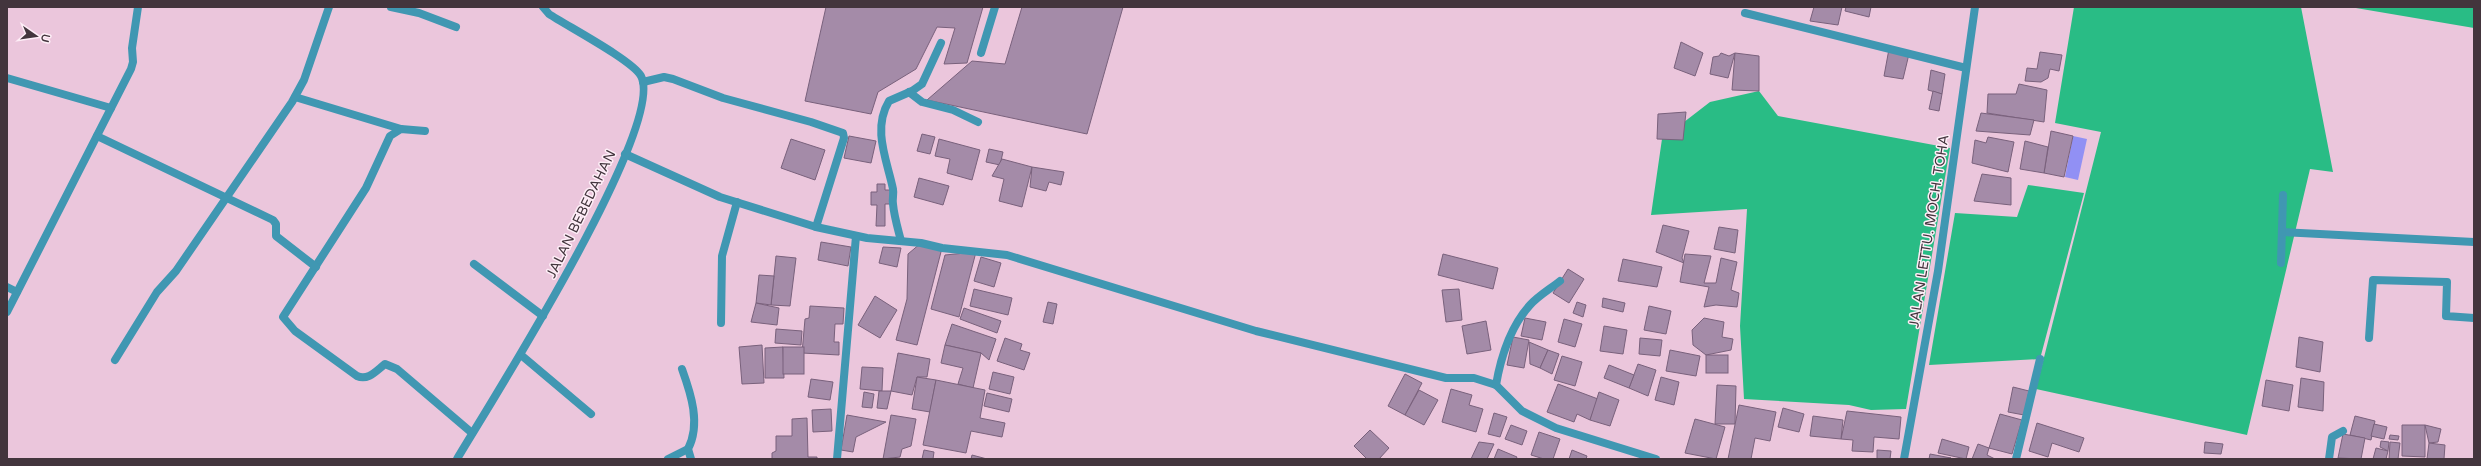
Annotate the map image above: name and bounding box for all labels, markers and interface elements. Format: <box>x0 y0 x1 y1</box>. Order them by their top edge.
north arrow <box>16 16 56 56</box>
text: U <box>38 33 53 44</box>
street label: JALAN LETTU. MOCH. TOHA <box>1905 133 1953 329</box>
street label: JALAN BEBEDAHAN <box>543 147 619 281</box>

